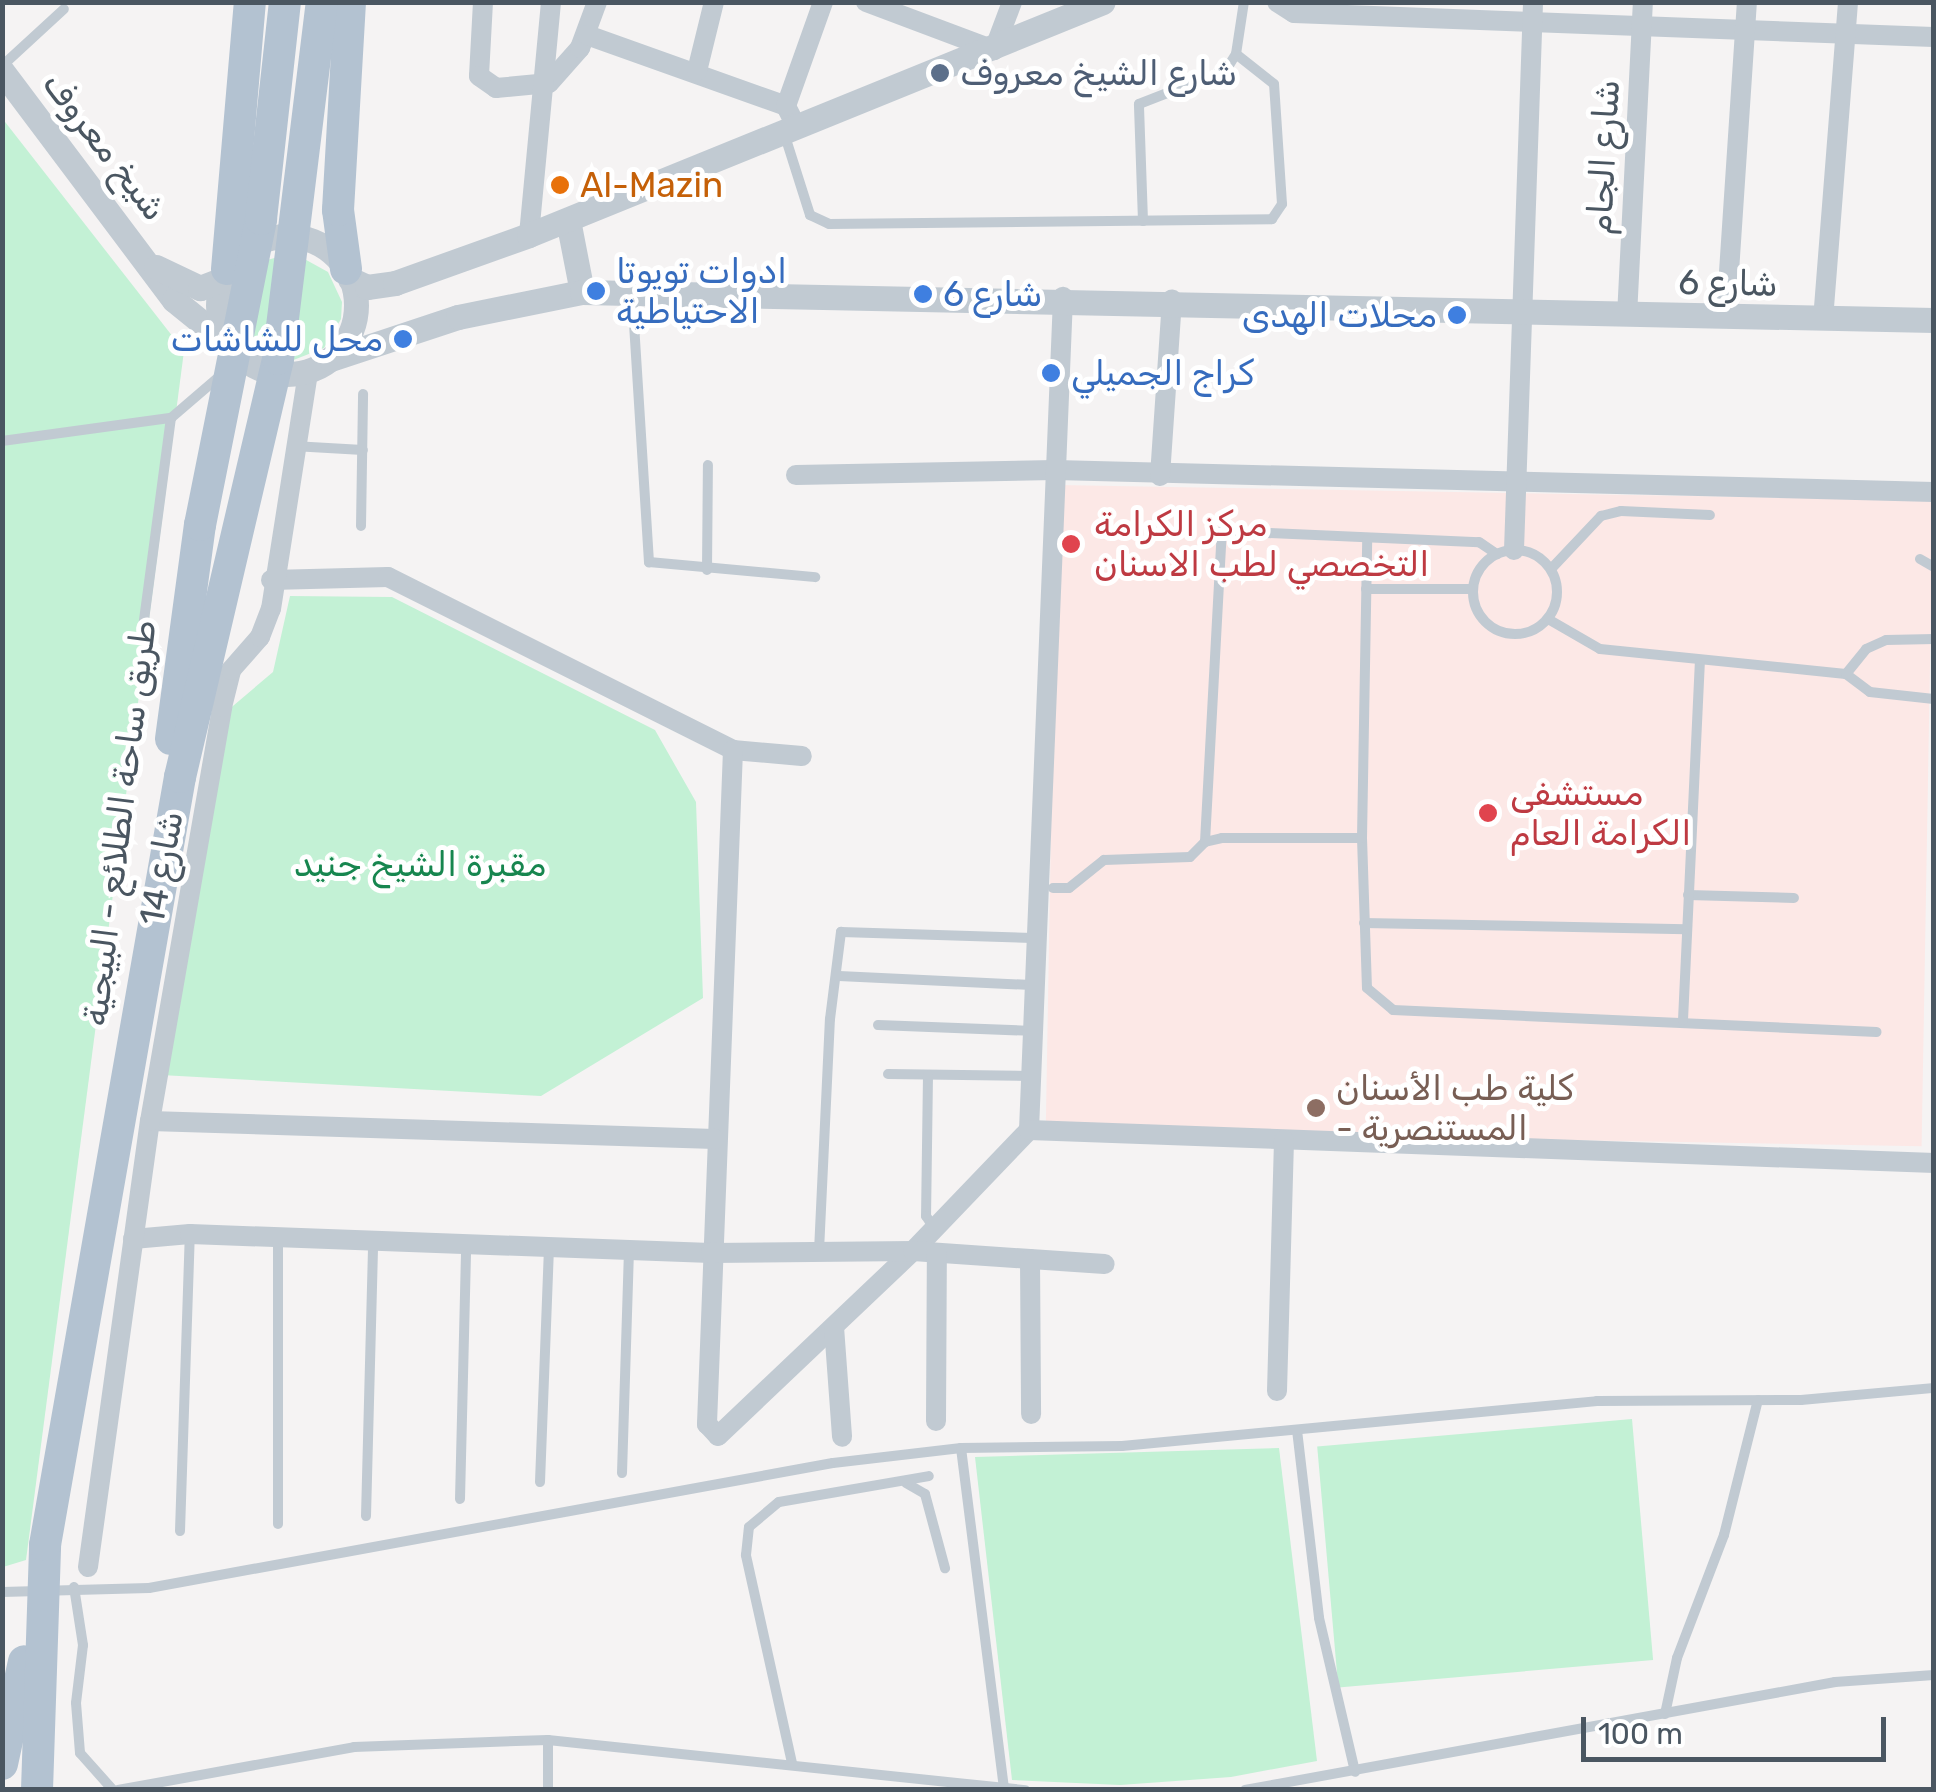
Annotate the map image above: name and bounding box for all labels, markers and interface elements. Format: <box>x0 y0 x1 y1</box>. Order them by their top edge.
place label: شارع الشيخ معروف <box>960 52 1237 94</box>
marker: شارع الشيخ معروف <box>929 62 951 84</box>
street label: شیخ معروف <box>34 63 176 229</box>
street label: شارع الجام <box>1578 78 1628 236</box>
place label: Al-Mazin <box>580 164 723 206</box>
marker: Al-Mazin <box>549 174 571 196</box>
place label: ادوات تويوتا الاحتياطية <box>616 250 787 332</box>
street label: شارع 6 <box>1678 261 1778 305</box>
place label: شارع 6 <box>943 273 1042 315</box>
marker: ادوات تويوتا الاحتياطية <box>585 280 607 302</box>
marker: شارع 6 <box>912 283 934 305</box>
place label: محلات الهدى <box>1242 294 1437 336</box>
marker: محلات الهدى <box>1446 304 1468 326</box>
place label: محل للشاشات <box>170 318 383 360</box>
marker: محل للشاشات <box>392 328 414 350</box>
place label: كراج الجميلي <box>1071 352 1254 394</box>
marker: كراج الجميلي <box>1040 362 1062 384</box>
place label: مركز الكرامة التخصصي لطب الاسنان <box>1094 503 1429 585</box>
marker: مركز الكرامة التخصصي لطب الاسنان <box>1058 531 1084 557</box>
street label: طريق ساحة الطلائع - البيجية <box>73 618 165 1028</box>
place label: مستشفى الكرامة العام <box>1510 772 1691 854</box>
marker: مستشفى الكرامة العام <box>1475 800 1501 826</box>
street label: شارع 14 <box>130 808 192 928</box>
park label: مقبرة الشيخ جنيد <box>294 843 546 885</box>
place label: كلية طب الأسنان - المستنصرية <box>1336 1067 1574 1149</box>
marker: كلية طب الأسنان - المستنصرية <box>1305 1097 1327 1119</box>
scale bar <box>1586 1697 1891 1759</box>
text: 100 m <box>1598 1716 1683 1752</box>

